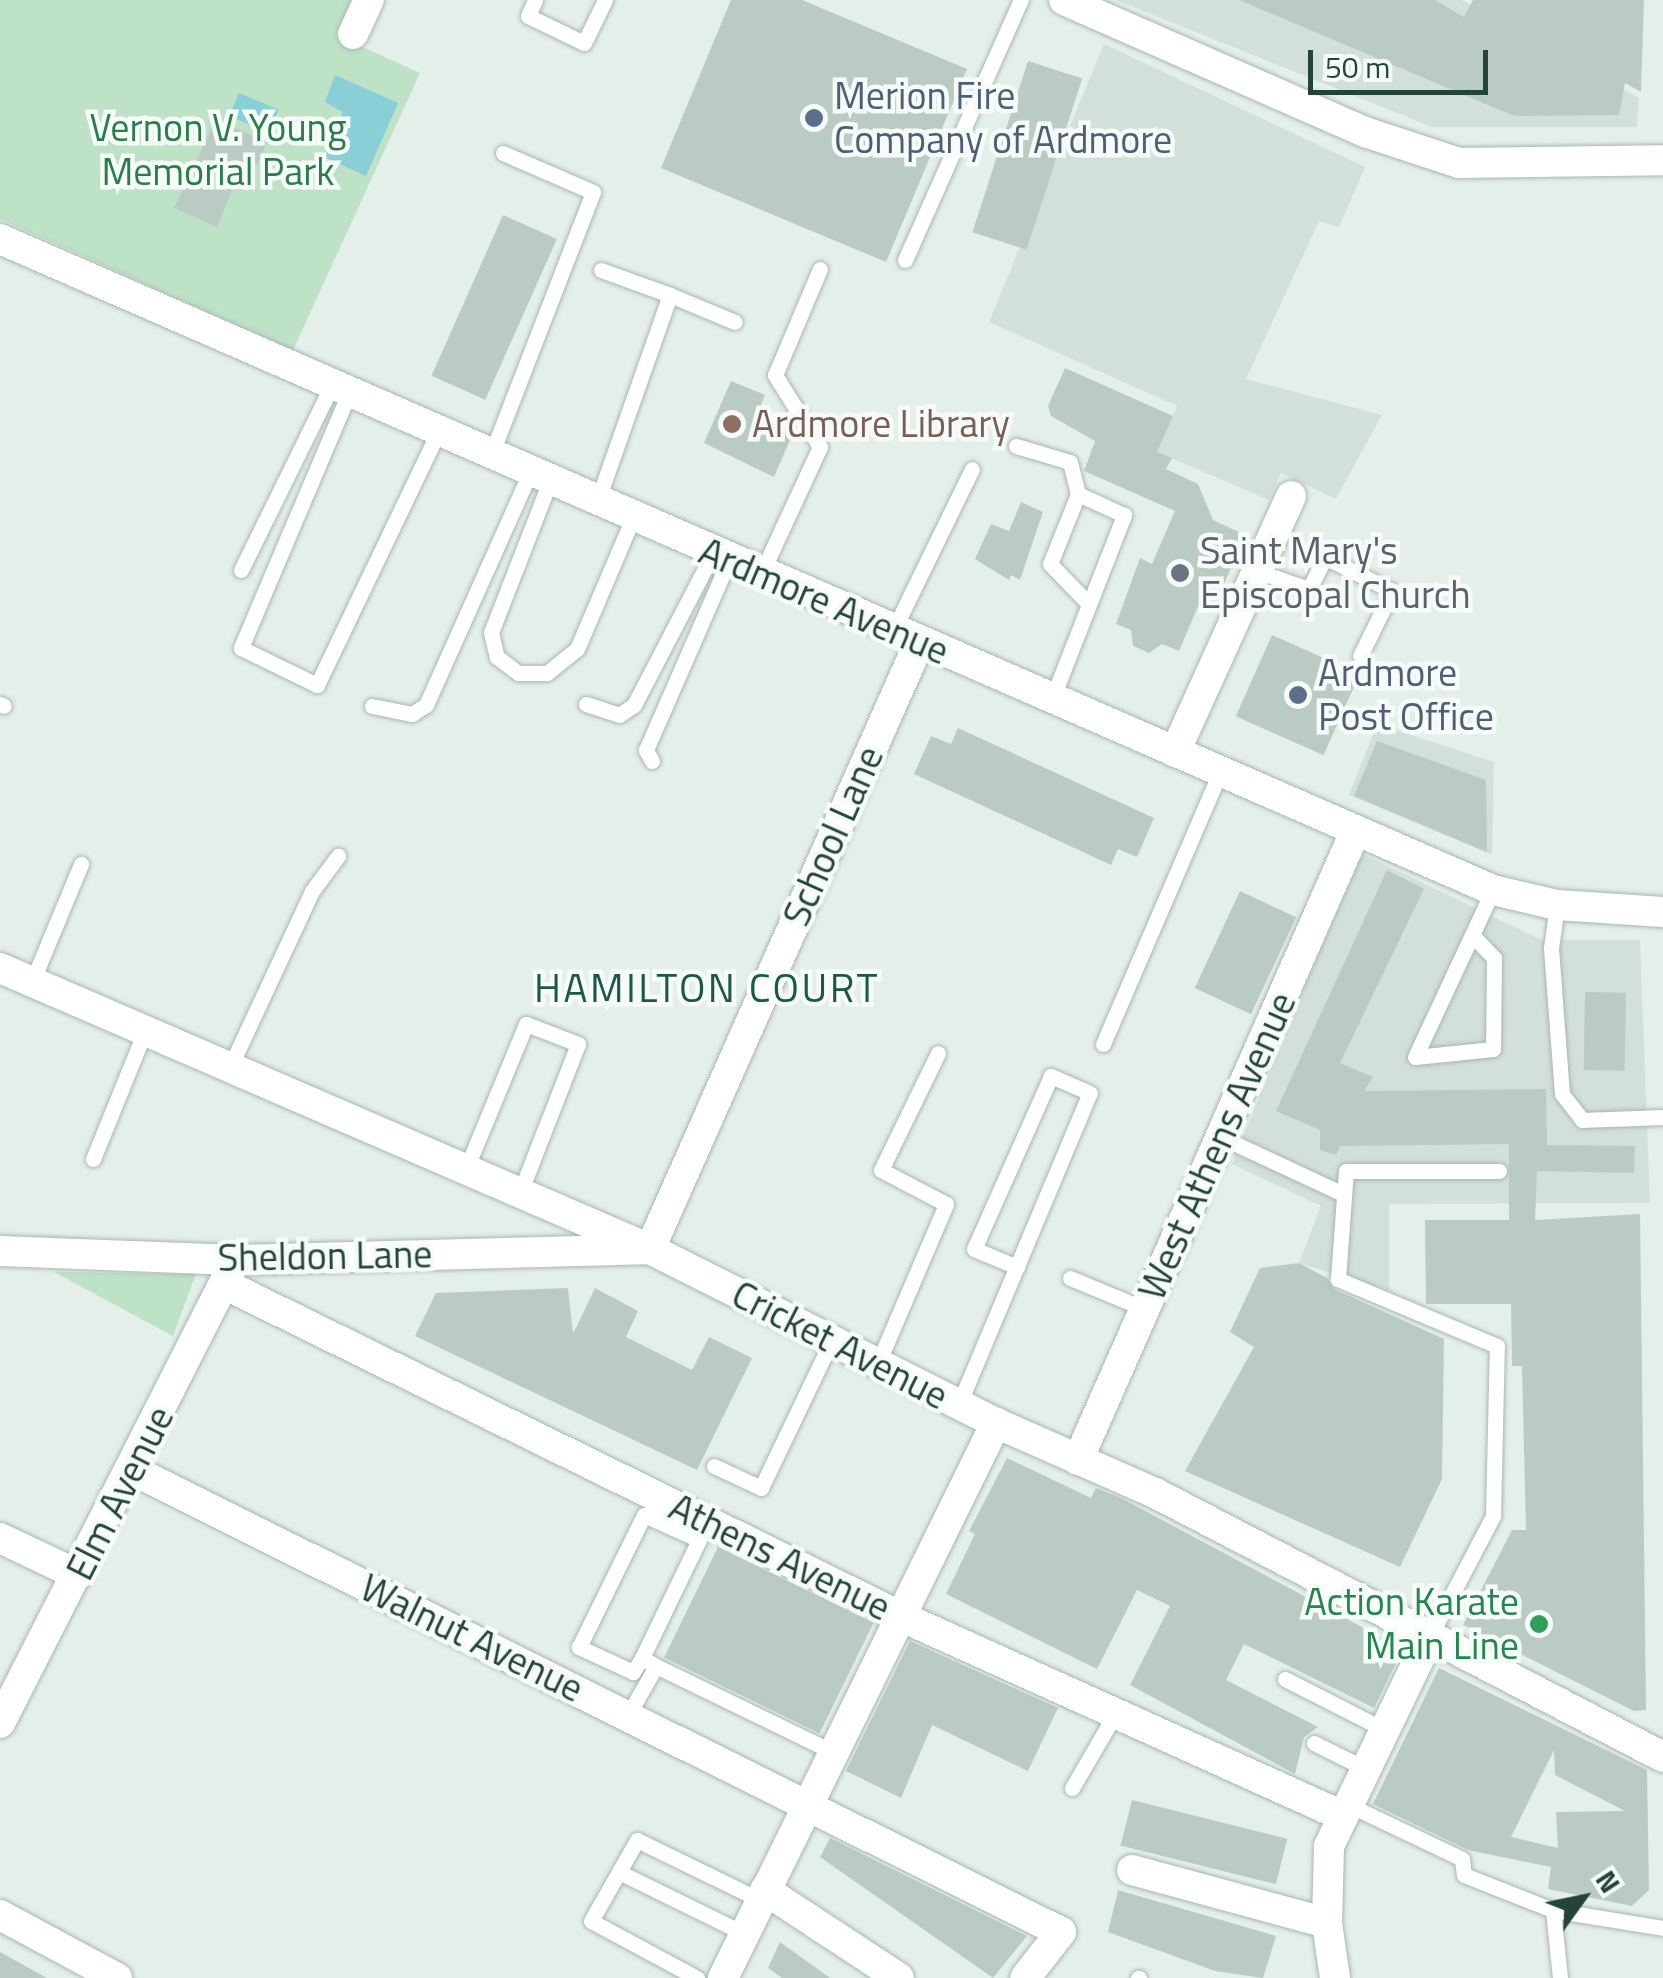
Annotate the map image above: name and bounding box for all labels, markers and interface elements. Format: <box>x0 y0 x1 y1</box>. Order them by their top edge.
scale bar <box>1313 30 1493 92</box>
text: 50 m <box>1325 44 1390 90</box>
place label: Merion Fire Company of Ardmore <box>834 73 1172 162</box>
park label: Vernon V. Young Memorial Park <box>89 105 347 194</box>
marker: Merion Fire Company of Ardmore <box>803 107 825 129</box>
place label: Ardmore Library <box>752 401 1010 447</box>
marker: Ardmore Library <box>721 413 743 435</box>
street label: Ardmore Avenue <box>692 528 956 674</box>
place label: Saint Mary's Episcopal Church <box>1200 528 1471 618</box>
marker: Saint Mary's Episcopal Church <box>1169 562 1191 584</box>
place label: Ardmore Post Office <box>1318 650 1494 739</box>
marker: Ardmore Post Office <box>1287 684 1309 706</box>
street label: School Lane <box>773 739 893 933</box>
district label: HAMILTON COURT <box>534 964 880 1012</box>
street label: West Athens Avenue <box>1129 985 1305 1307</box>
street label: Sheldon Lane <box>217 1231 433 1281</box>
street label: Cricket Avenue <box>725 1271 955 1419</box>
street label: Elm Avenue <box>57 1399 183 1587</box>
street label: Athens Avenue <box>662 1484 898 1630</box>
street label: Walnut Avenue <box>353 1564 591 1712</box>
place label: Action Karate Main Line <box>1304 1579 1519 1668</box>
marker: Action Karate Main Line <box>1528 1613 1550 1635</box>
north arrow <box>1533 1848 1633 1948</box>
text: N <box>1585 1862 1632 1901</box>

